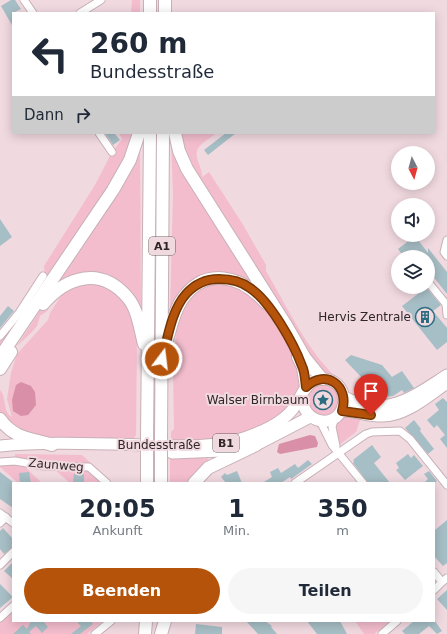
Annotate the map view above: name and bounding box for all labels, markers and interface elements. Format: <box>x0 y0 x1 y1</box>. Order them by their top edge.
text: 260 m <box>90 27 187 60</box>
icon: left <box>24 28 76 80</box>
text: Bundesstraße <box>90 61 214 82</box>
icon: right <box>72 104 94 126</box>
text: Dann <box>24 106 64 124</box>
north arrow <box>391 146 435 190</box>
map controls <box>391 146 435 294</box>
button: sound <box>391 198 435 242</box>
road number: A1 <box>149 237 175 255</box>
button: layers <box>391 250 435 294</box>
building icon: Hervis Zentrale <box>414 306 436 328</box>
place label: Hervis Zentrale <box>318 310 411 324</box>
position arrow <box>141 338 183 380</box>
pin <box>354 374 388 415</box>
icon: arrive <box>360 380 382 402</box>
place icon: Walser Birnbaum <box>312 389 334 411</box>
place label: Walser Birnbaum <box>207 393 309 407</box>
road number: B1 <box>213 434 239 452</box>
street label: Bundesstraße <box>118 438 200 452</box>
street label: Zaunweg <box>28 456 84 474</box>
text: 20:05 <box>79 495 156 523</box>
text: 1 <box>228 495 245 523</box>
text: 350 <box>318 495 368 523</box>
text: Ankunft <box>92 523 143 538</box>
text: Min. <box>223 523 250 538</box>
text: m <box>336 523 349 538</box>
button: Beenden <box>24 568 220 614</box>
button: Teilen <box>228 568 423 614</box>

